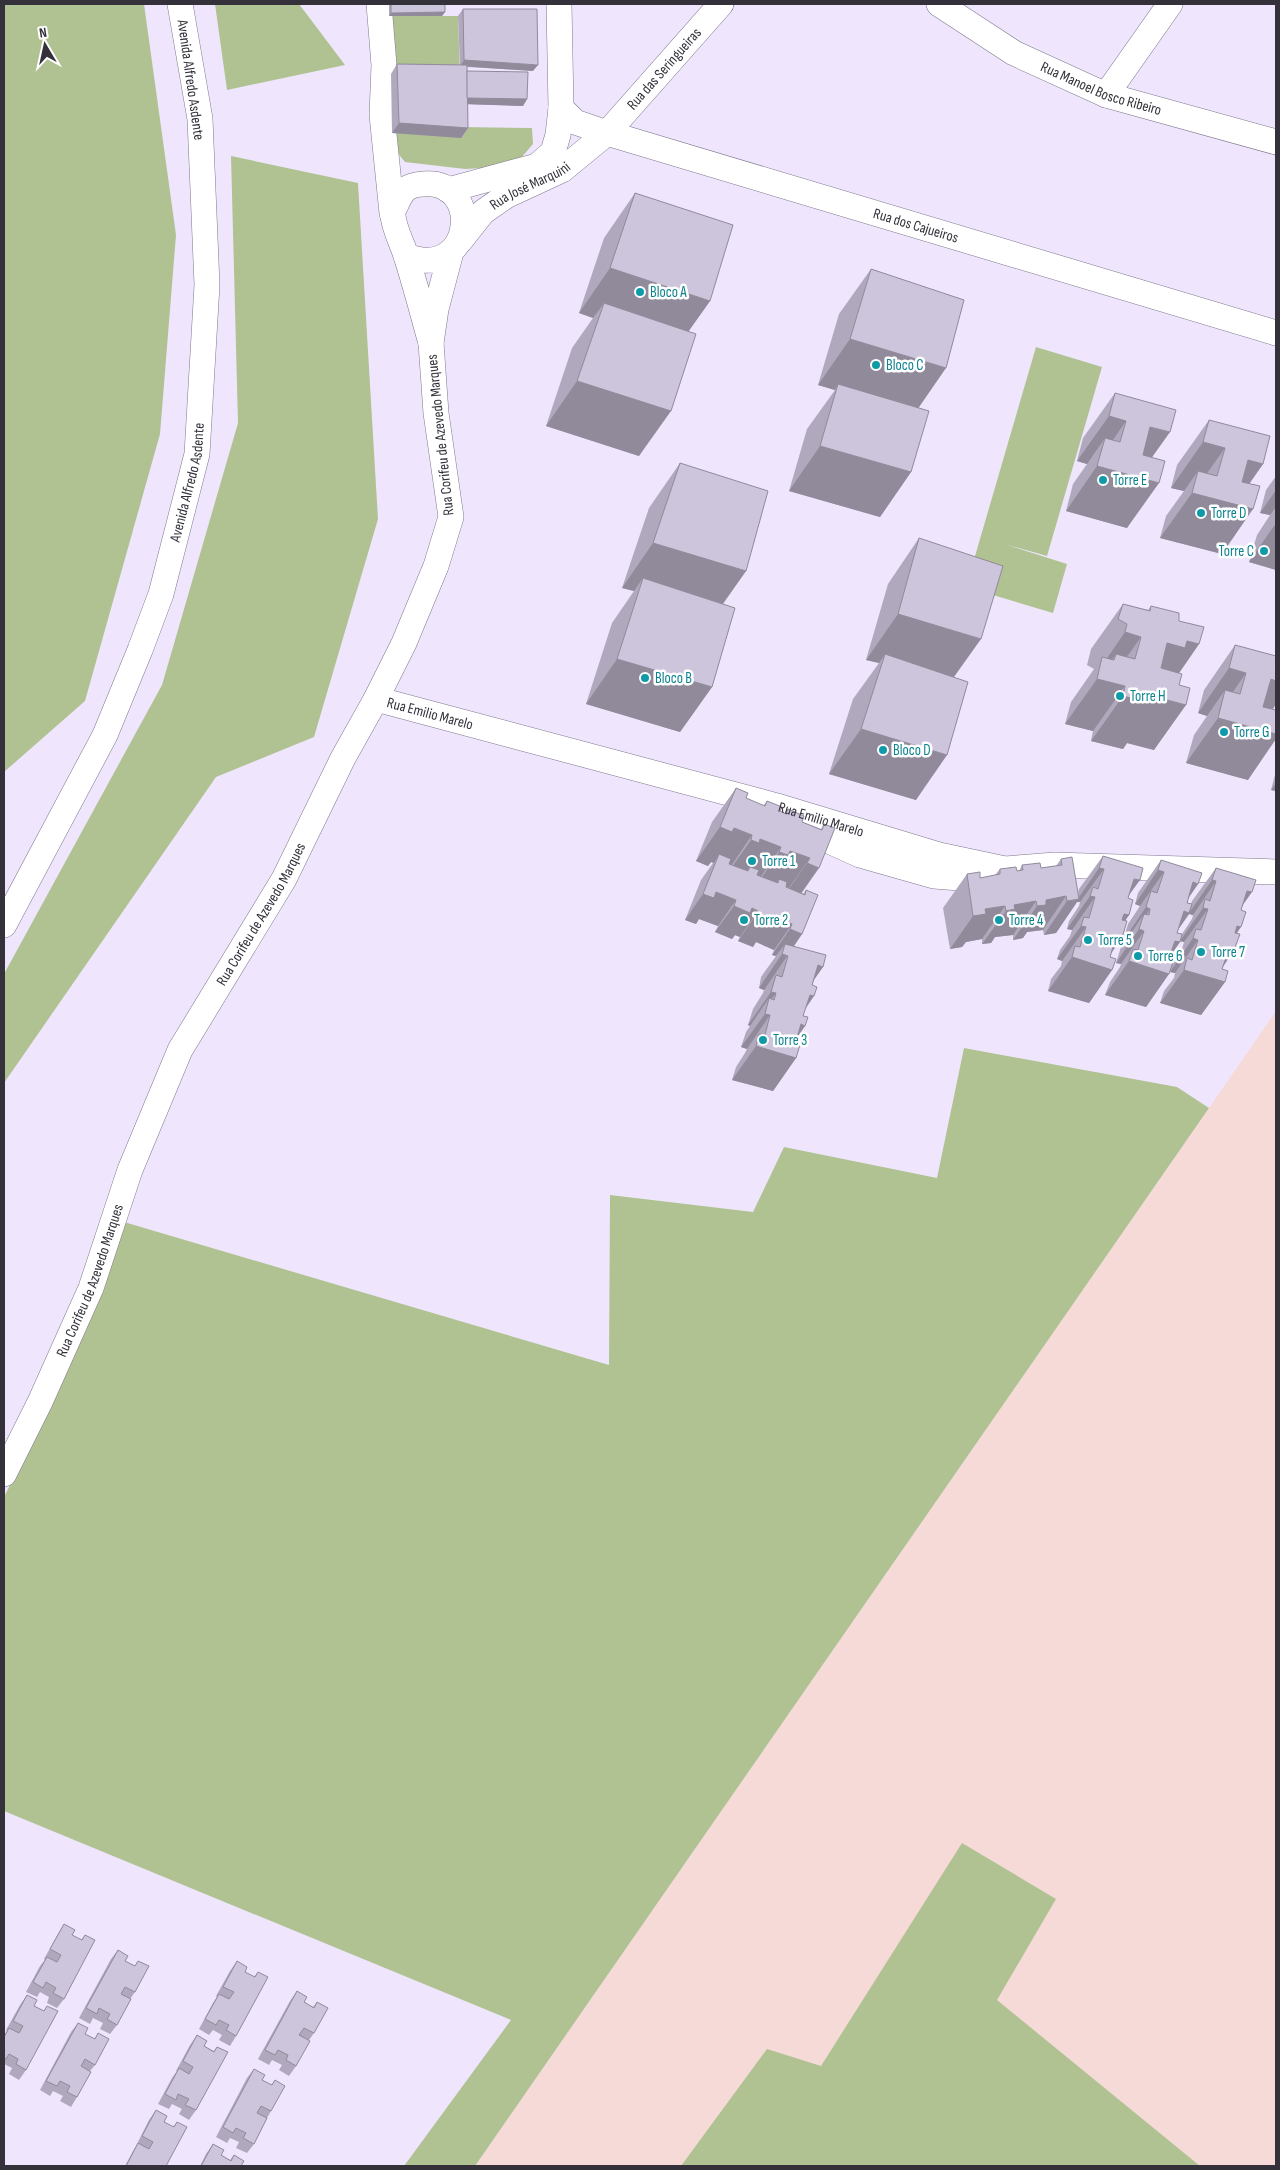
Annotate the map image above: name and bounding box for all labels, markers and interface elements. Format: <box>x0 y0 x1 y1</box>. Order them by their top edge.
street label: Avenida Alfredo Asdente <box>173 18 208 142</box>
north arrow <box>20 20 70 70</box>
text: N <box>38 24 48 42</box>
street label: Rua das Seringueiras <box>623 24 706 114</box>
street label: Rua Manoel Bosco Ribeiro <box>1038 57 1164 120</box>
street label: Rua José Marquini <box>486 158 575 214</box>
street label: Rua dos Cajueiros <box>871 204 961 248</box>
place label: Bloco A <box>650 283 687 302</box>
marker: Bloco A <box>634 286 646 298</box>
street label: Rua Corifeu de Azevedo Marques <box>423 353 458 517</box>
place label: Bloco C <box>886 356 924 375</box>
marker: Bloco C <box>870 359 882 371</box>
street label: Avenida Alfredo Asdente <box>166 422 209 545</box>
place label: Torre E <box>1113 471 1147 490</box>
marker: Torre E <box>1097 474 1109 486</box>
place label: Torre D <box>1211 504 1247 523</box>
marker: Torre D <box>1195 507 1207 519</box>
place label: Torre C <box>1219 542 1254 561</box>
marker: Torre C <box>1258 545 1270 557</box>
place label: Bloco B <box>655 669 692 688</box>
marker: Bloco B <box>639 672 651 684</box>
place label: Torre H <box>1130 687 1166 706</box>
marker: Torre H <box>1114 690 1126 702</box>
street label: Rua Emilio Marelo <box>385 693 475 734</box>
place label: Torre G <box>1234 723 1270 742</box>
marker: Torre G <box>1218 726 1230 738</box>
place label: Bloco D <box>893 741 931 760</box>
marker: Bloco D <box>877 744 889 756</box>
street label: Rua Emilio Marelo <box>776 798 866 842</box>
street label: Rua Corifeu de Azevedo Marques <box>212 840 310 989</box>
place label: Torre 1 <box>762 852 796 871</box>
marker: Torre 1 <box>746 855 758 867</box>
place label: Torre 2 <box>754 911 788 930</box>
place label: Torre 4 <box>1009 911 1043 930</box>
marker: Torre 2 <box>738 914 750 926</box>
marker: Torre 4 <box>993 914 1005 926</box>
place label: Torre 5 <box>1098 931 1132 950</box>
marker: Torre 5 <box>1082 934 1094 946</box>
place label: Torre 7 <box>1211 943 1245 962</box>
marker: Torre 7 <box>1195 946 1207 958</box>
place label: Torre 6 <box>1148 947 1183 966</box>
marker: Torre 6 <box>1132 950 1144 962</box>
place label: Torre 3 <box>773 1031 807 1050</box>
marker: Torre 3 <box>757 1034 769 1046</box>
street label: Rua Corifeu de Azevedo Marques <box>52 1202 128 1360</box>

